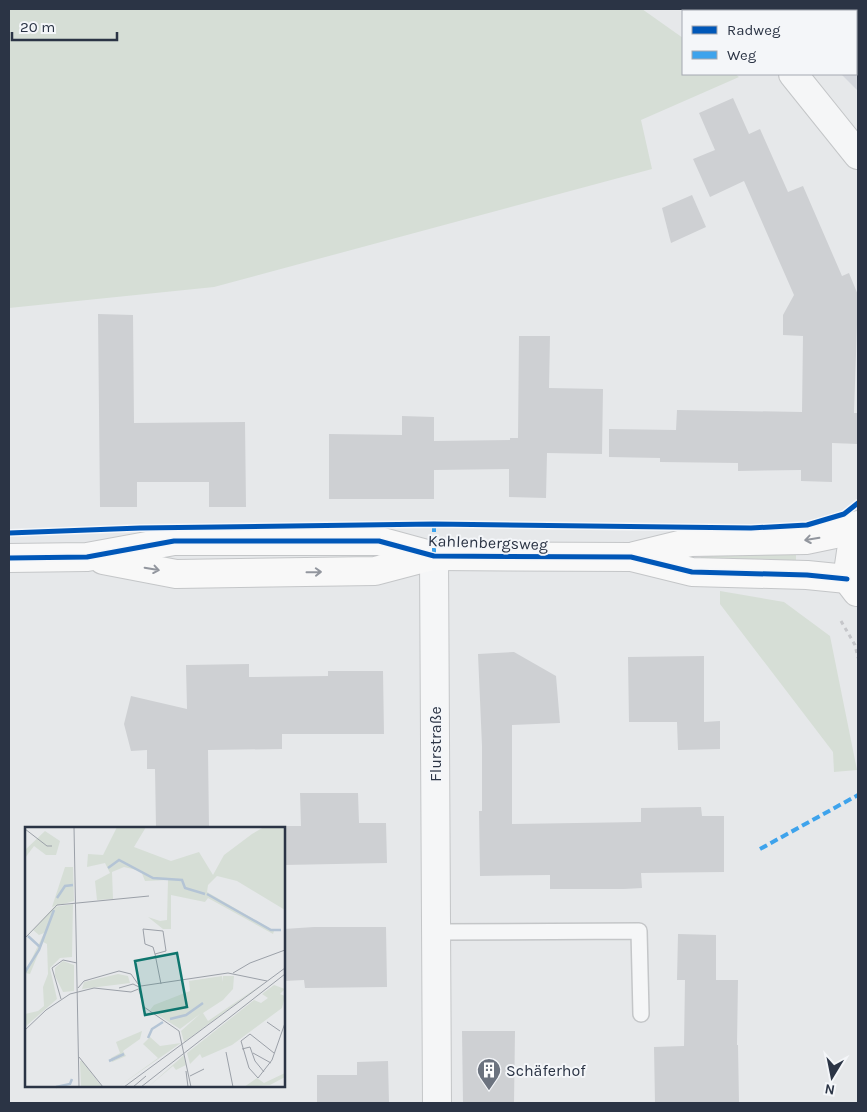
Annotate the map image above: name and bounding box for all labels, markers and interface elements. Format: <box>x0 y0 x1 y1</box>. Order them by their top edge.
scale bar <box>12 10 118 42</box>
legend <box>682 10 857 75</box>
text: 20 m <box>20 18 55 36</box>
text: Radweg <box>727 21 781 39</box>
text: Weg <box>727 46 757 64</box>
street label: Kahlenbergsweg <box>428 531 548 554</box>
one-way arrow <box>804 534 820 544</box>
one-way arrow <box>143 565 159 575</box>
one-way arrow <box>306 567 322 577</box>
street label: Flurstraße <box>426 706 445 782</box>
inset map <box>25 827 285 1087</box>
north arrow <box>807 1052 857 1102</box>
building icon: Schäferhof <box>476 1057 502 1091</box>
place label: Schäferhof <box>506 1061 586 1080</box>
text: N <box>823 1080 836 1099</box>

